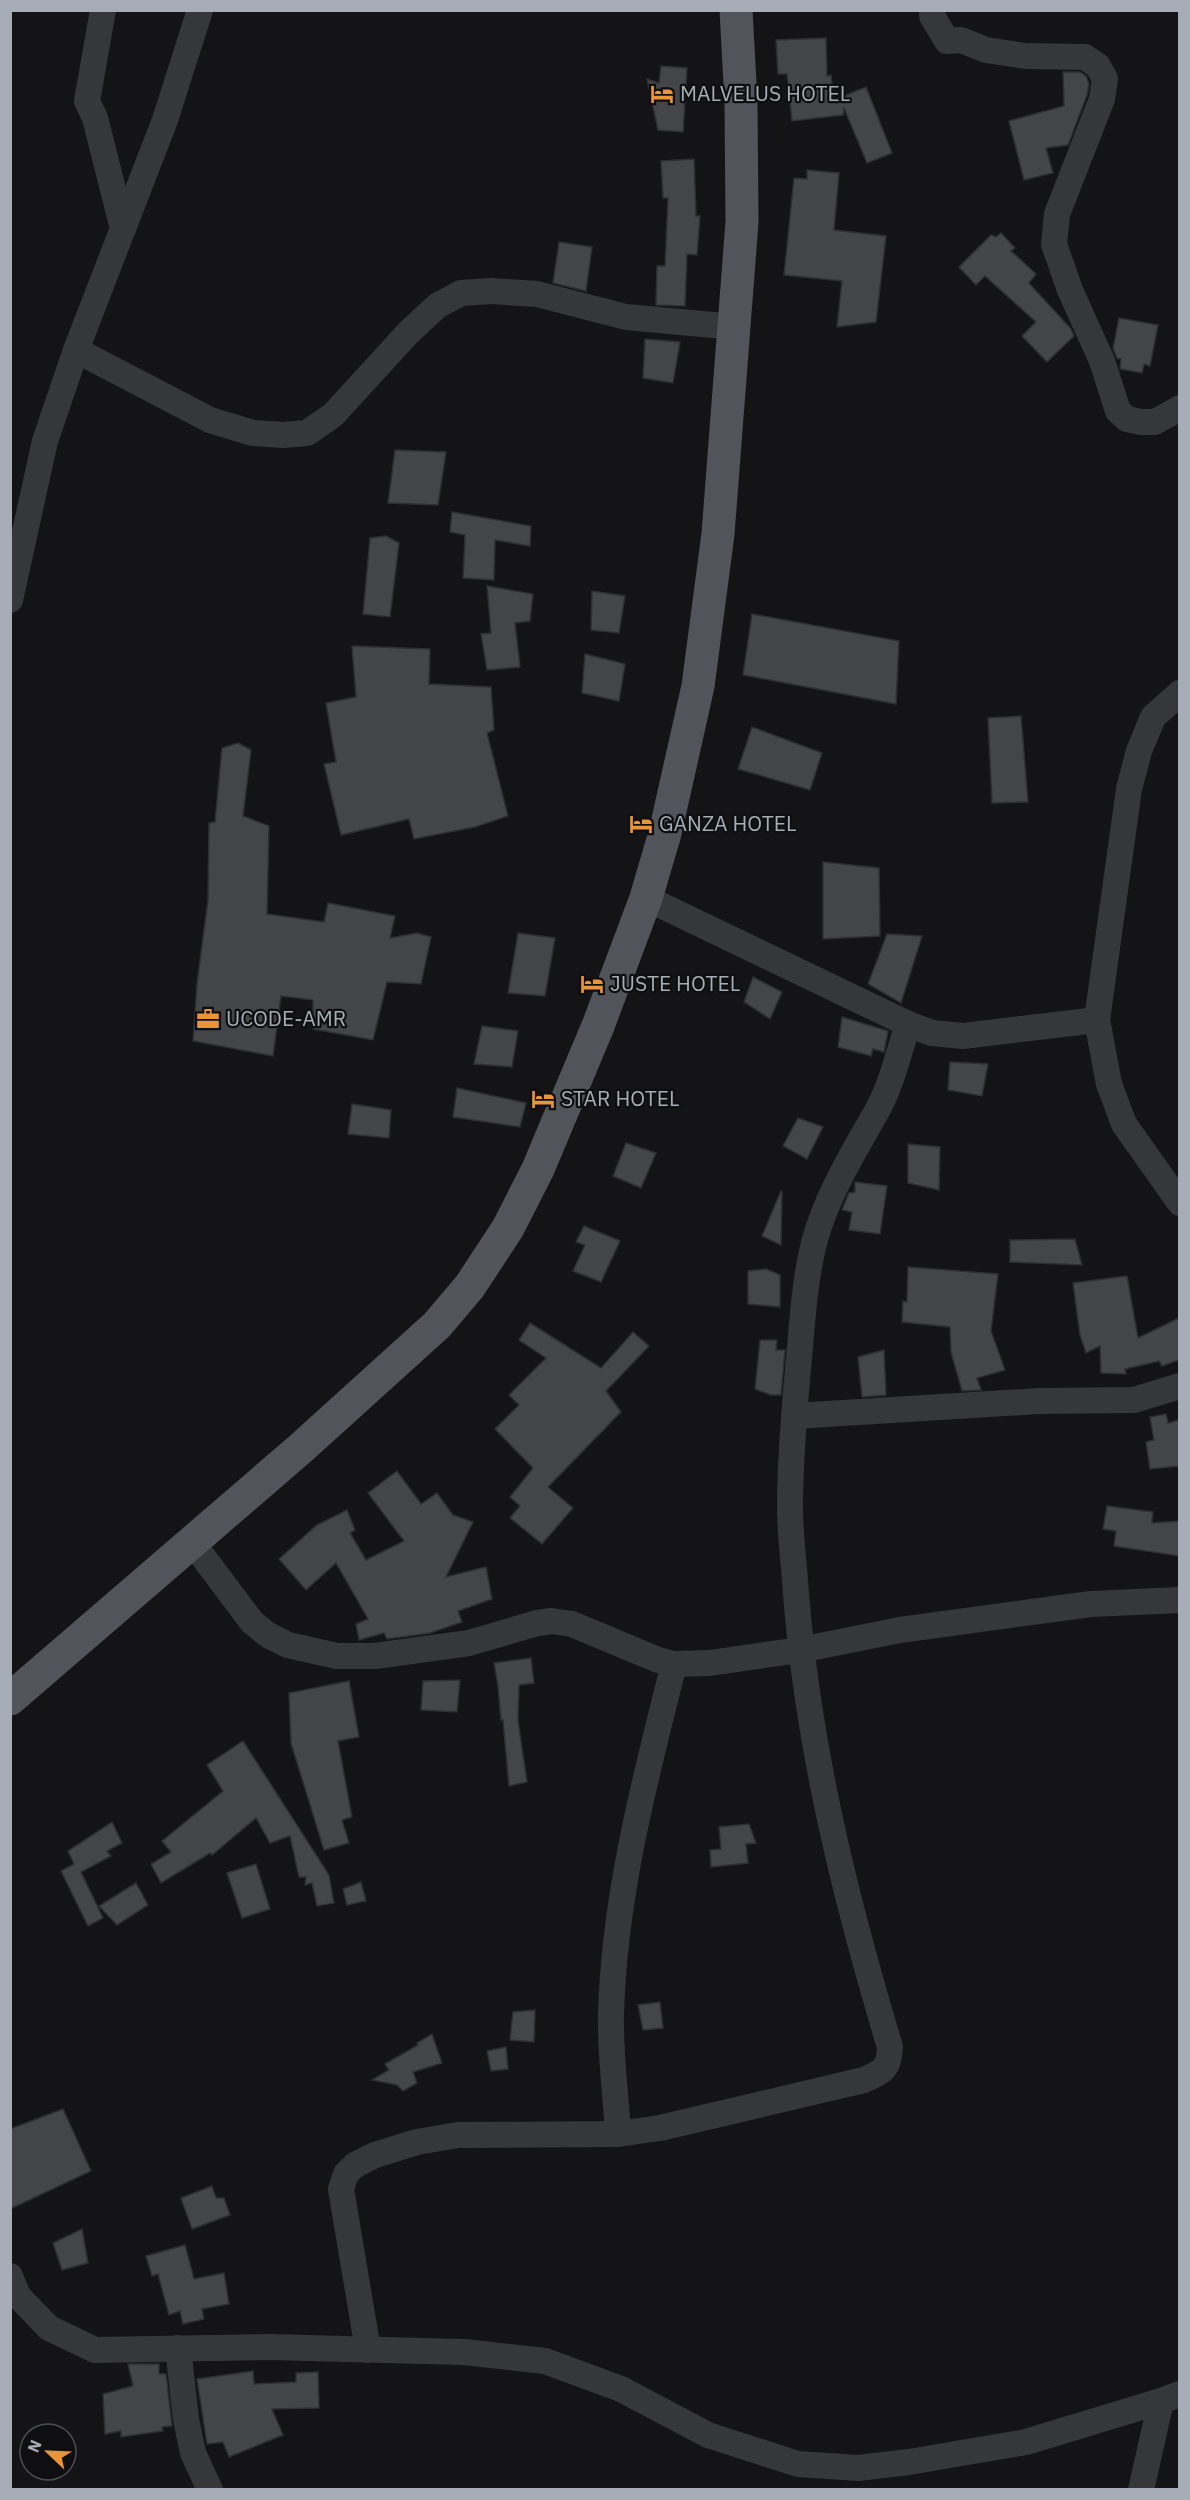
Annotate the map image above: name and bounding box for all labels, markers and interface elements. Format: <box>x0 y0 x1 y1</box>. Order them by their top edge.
place label: MALVELUS HOTEL <box>680 79 850 107</box>
hotel icon: MALVELUS HOTEL <box>649 81 675 107</box>
place label: GANZA HOTEL <box>659 809 797 837</box>
hotel icon: GANZA HOTEL <box>628 811 654 837</box>
place label: JUSTE HOTEL <box>610 969 740 997</box>
hotel icon: JUSTE HOTEL <box>579 971 605 997</box>
place label: UCODE-AMR <box>226 1004 346 1032</box>
office icon: UCODE-AMR <box>195 1006 221 1032</box>
place label: STAR HOTEL <box>561 1084 680 1112</box>
hotel icon: STAR HOTEL <box>530 1086 556 1112</box>
north arrow <box>18 2422 78 2482</box>
text: N <box>23 2437 46 2455</box>

